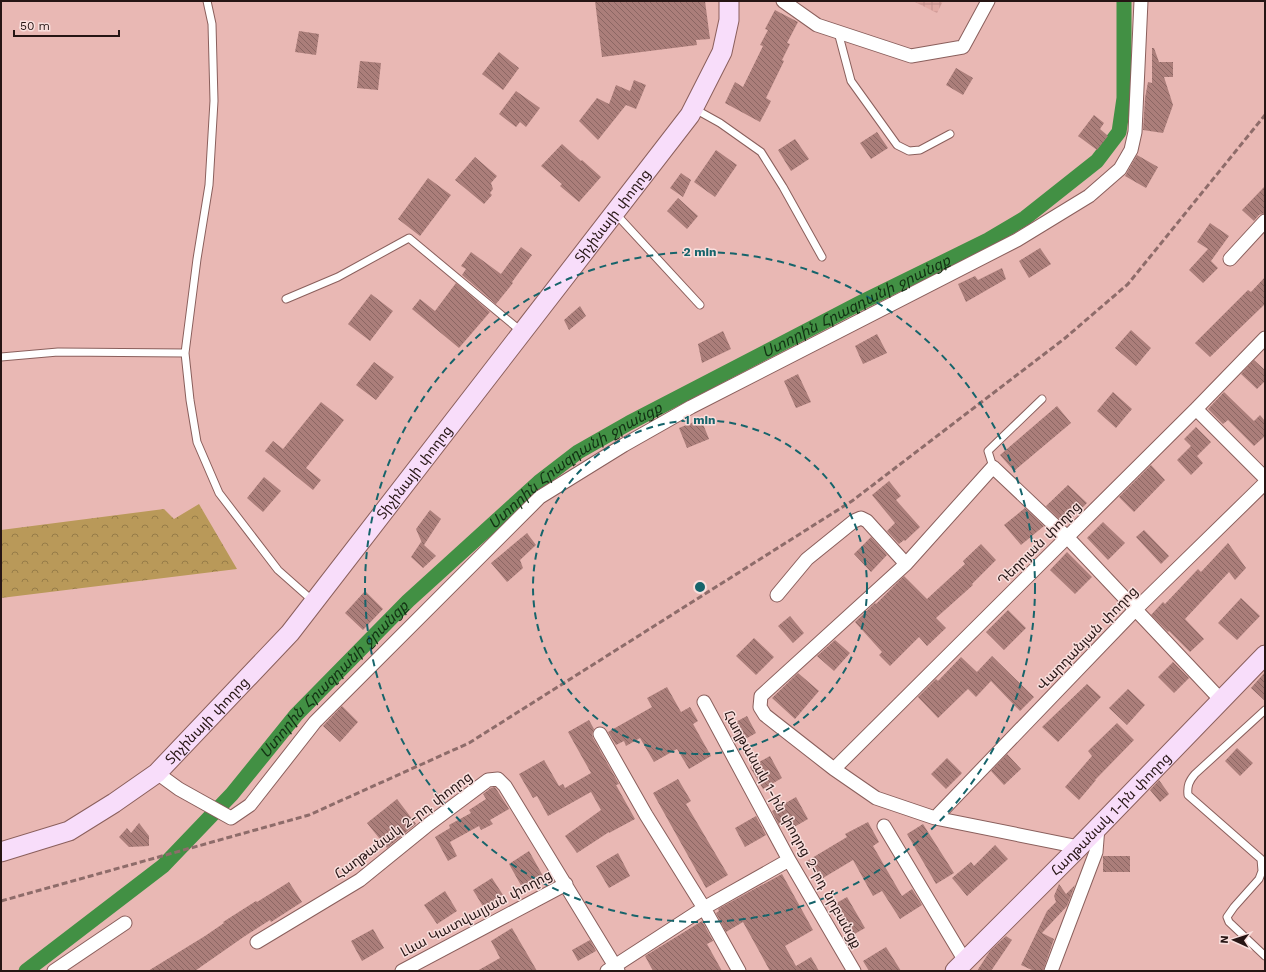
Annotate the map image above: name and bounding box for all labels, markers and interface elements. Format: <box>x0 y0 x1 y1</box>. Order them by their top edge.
scale bar <box>14 12 119 38</box>
text: 50 m <box>20 19 50 33</box>
street label: Տիչինայի փողոց <box>571 166 653 266</box>
text: 2 min <box>684 245 716 259</box>
water label: Ստորին Հրազդանի ջրանցք <box>759 250 954 362</box>
water label: Ստորին Հրազդանի ջրանցք <box>485 398 666 533</box>
text: 1 min <box>685 413 715 427</box>
street label: Տիչինայի փողոց <box>373 422 455 522</box>
street label: Դեղոյան փողոց <box>994 498 1084 588</box>
centre of rings <box>693 580 707 594</box>
street label: Վարդանյան փողոց <box>1033 583 1141 693</box>
water label: Ստորին Հրազդանի ջրանցք <box>256 596 413 762</box>
street label: Տիչինայի փողոց <box>162 674 252 767</box>
street label: Հաղթանակ 1-ին փողոց 2-րդ նրբանցք <box>721 707 865 951</box>
street label: Հաղթանակ 1-ին փողոց <box>1047 749 1174 879</box>
street label: Հաղթանակ 2-րդ փողոց <box>331 768 475 882</box>
street label: Լևա Կատվալյան փողոց <box>397 866 555 960</box>
north arrow <box>1214 920 1254 960</box>
text: N <box>1218 935 1231 944</box>

